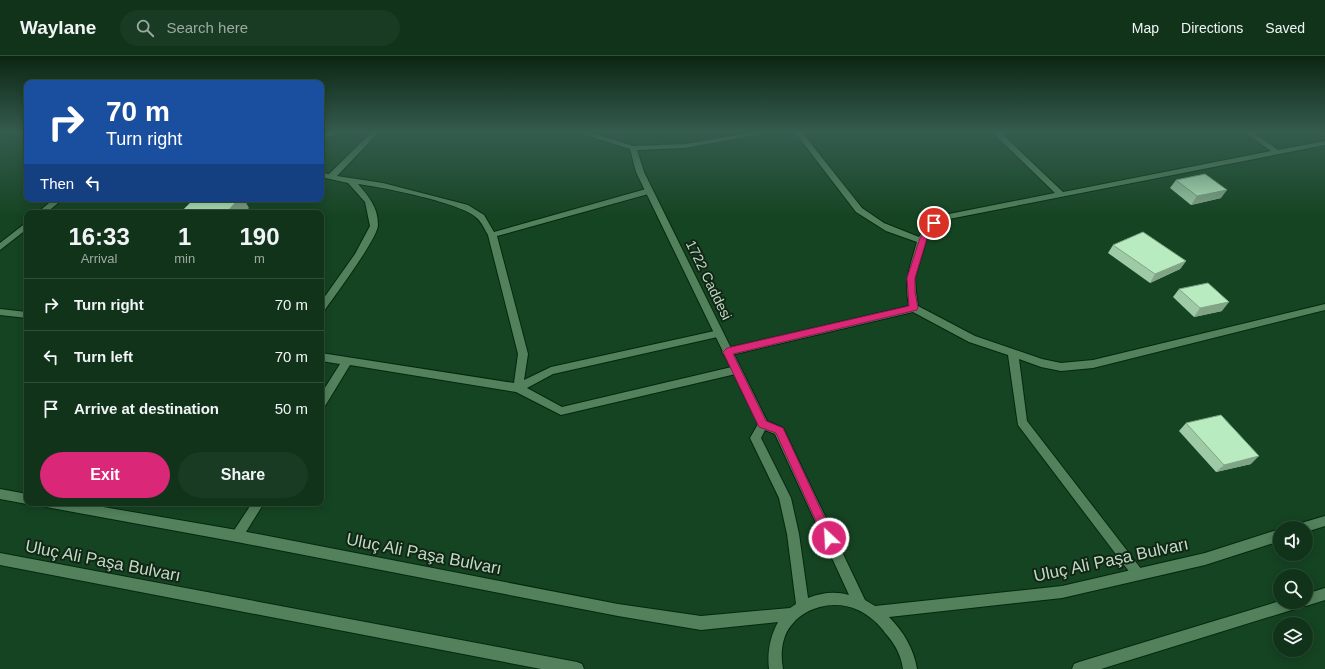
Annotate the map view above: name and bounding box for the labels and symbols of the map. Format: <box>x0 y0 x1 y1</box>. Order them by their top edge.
pin <box>917 206 951 240</box>
street label: 1722 Caddesi <box>683 238 735 322</box>
position arrow <box>808 517 850 559</box>
street label: Uluç Ali Paşa Bulvarı <box>345 530 503 578</box>
street label: Uluç Ali Paşa Bulvarı <box>1032 534 1190 586</box>
street label: Uluç Ali Paşa Bulvarı <box>24 537 182 585</box>

